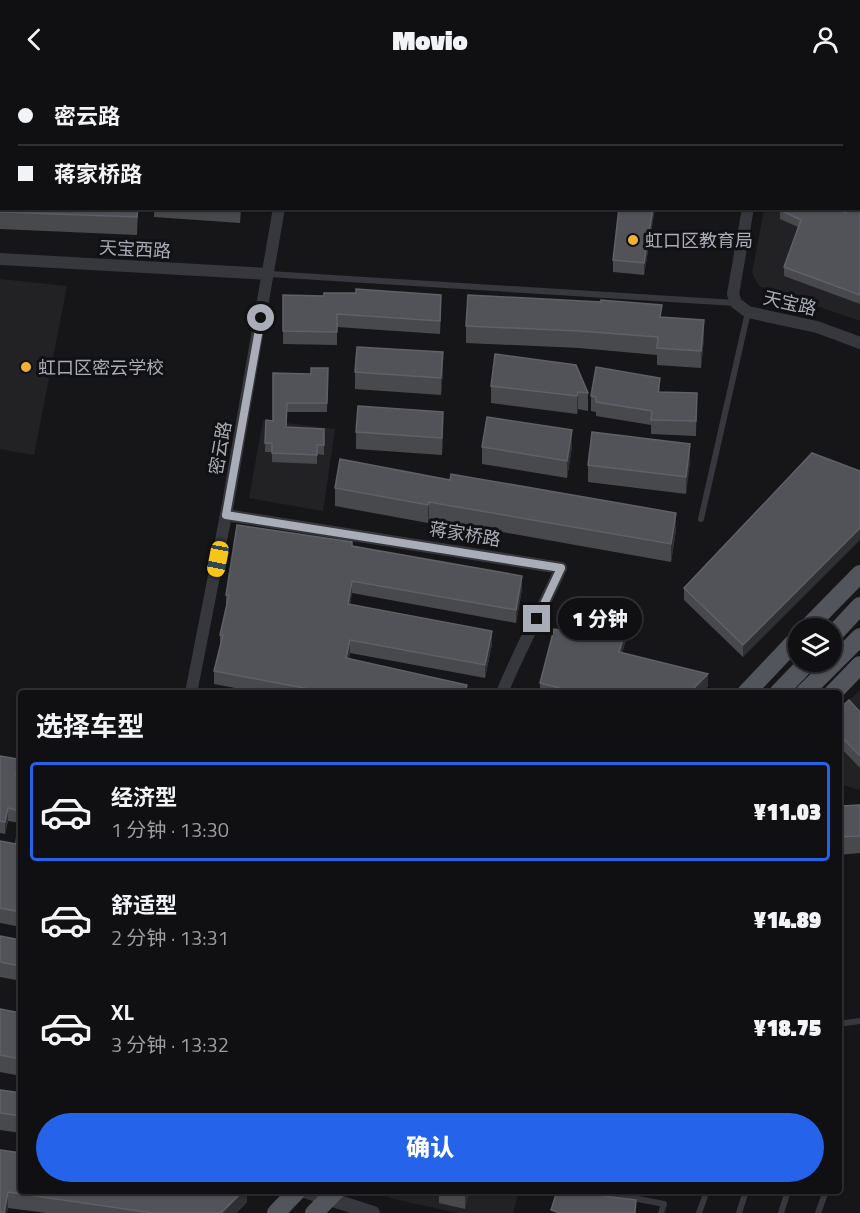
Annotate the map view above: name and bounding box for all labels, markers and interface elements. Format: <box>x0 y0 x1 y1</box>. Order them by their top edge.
text: Movio <box>392 19 468 60</box>
icon: back <box>18 23 51 56</box>
icon: person <box>809 23 842 56</box>
text: 密云路 <box>54 99 120 133</box>
text: 蒋家桥路 <box>54 157 142 191</box>
place label: 虹口区教育局 <box>645 227 753 254</box>
marker: 虹口区教育局 <box>626 233 640 247</box>
street label: 天宝西路 <box>98 234 172 264</box>
street label: 天宝路 <box>761 284 819 322</box>
route start <box>247 304 274 331</box>
place label: 虹口区密云学校 <box>38 354 164 381</box>
marker: 虹口区密云学校 <box>19 360 33 374</box>
street label: 密云路 <box>202 419 238 477</box>
street label: 蒋家桥路 <box>427 515 503 553</box>
car <box>206 540 230 578</box>
callout: 1 分钟 <box>558 598 642 640</box>
text: 1 分钟 <box>572 603 628 634</box>
route end <box>523 605 550 632</box>
map controls <box>788 618 842 672</box>
button: layers <box>788 618 842 672</box>
text: 选择车型 <box>36 705 144 746</box>
text: 经济型 <box>111 780 177 814</box>
icon: car <box>39 785 93 839</box>
text: ¥11.03 <box>754 795 821 829</box>
text: 1 分钟 · 13:30 <box>111 814 229 845</box>
text: 舒适型 <box>111 888 177 922</box>
icon: car <box>39 893 93 947</box>
text: ¥14.89 <box>754 903 821 937</box>
text: 2 分钟 · 13:31 <box>111 922 229 953</box>
text: XL <box>111 995 134 1029</box>
icon: car <box>39 1001 93 1055</box>
text: ¥18.75 <box>754 1011 821 1045</box>
text: 3 分钟 · 13:32 <box>111 1029 229 1060</box>
button: 确认 <box>36 1113 824 1182</box>

